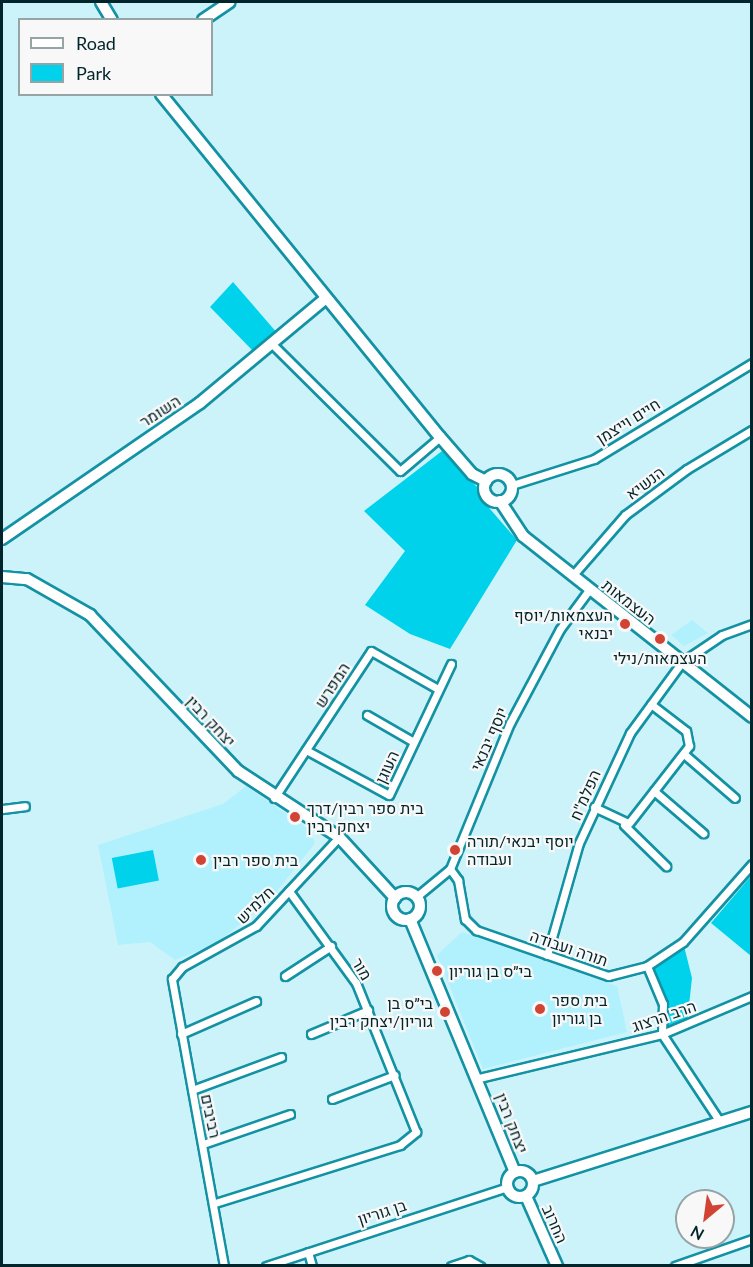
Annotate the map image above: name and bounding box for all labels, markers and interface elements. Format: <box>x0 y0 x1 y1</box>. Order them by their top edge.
legend <box>18 18 213 96</box>
text: Road <box>76 32 116 54</box>
text: Park <box>76 62 111 84</box>
street label: השומר <box>136 391 184 431</box>
street label: חיים וייצמן <box>593 394 663 448</box>
street label: הנשיא <box>622 462 668 504</box>
street label: העצמאות <box>598 575 660 629</box>
place label: העצמאות/יוסף יבנאי <box>514 605 613 643</box>
marker: העצמאות/יוסף יבנאי <box>618 617 632 631</box>
marker: העצמאות/נילי <box>653 632 667 646</box>
place label: העצמאות/נילי <box>613 648 707 668</box>
street label: המפרש <box>310 659 354 711</box>
street label: יצחק רבין <box>182 691 240 751</box>
street label: יוסף יבנאי <box>467 704 511 774</box>
street label: העוגן <box>371 747 403 787</box>
street label: הפלמ"ח <box>565 767 605 823</box>
place label: בית ספר רבין/דרך יצחק רבין <box>307 798 424 836</box>
marker: בית ספר רבין/דרך יצחק רבין <box>288 810 302 824</box>
place label: יוסף יבנאי/תורה ועבודה <box>467 831 574 869</box>
marker: יוסף יבנאי/תורה ועבודה <box>448 843 462 857</box>
place label: בית ספר רבין <box>213 850 298 870</box>
marker: בית ספר רבין <box>194 853 208 867</box>
street label: חלמיש <box>232 882 278 928</box>
street label: תורה ועבודה <box>528 926 610 970</box>
street label: מור <box>348 954 376 984</box>
place label: בי״ס בן גוריון <box>449 961 532 981</box>
marker: בי״ס בן גוריון <box>430 964 444 978</box>
place label: בית ספר בן גוריון <box>552 990 607 1028</box>
place label: בי״ס בן גוריון/יצחק רבין <box>330 993 433 1031</box>
street label: הרב הרצוג <box>629 996 699 1036</box>
marker: בית ספר בן גוריון <box>533 1002 547 1016</box>
marker: בי״ס בן גוריון/יצחק רבין <box>438 1005 452 1019</box>
street label: יצחק רבין <box>492 1090 532 1156</box>
street label: רביבים <box>197 1092 225 1140</box>
north arrow <box>675 1189 735 1249</box>
street label: בן גוריון <box>355 1195 409 1229</box>
street label: החרוב <box>538 1202 572 1246</box>
text: N <box>687 1222 707 1245</box>

